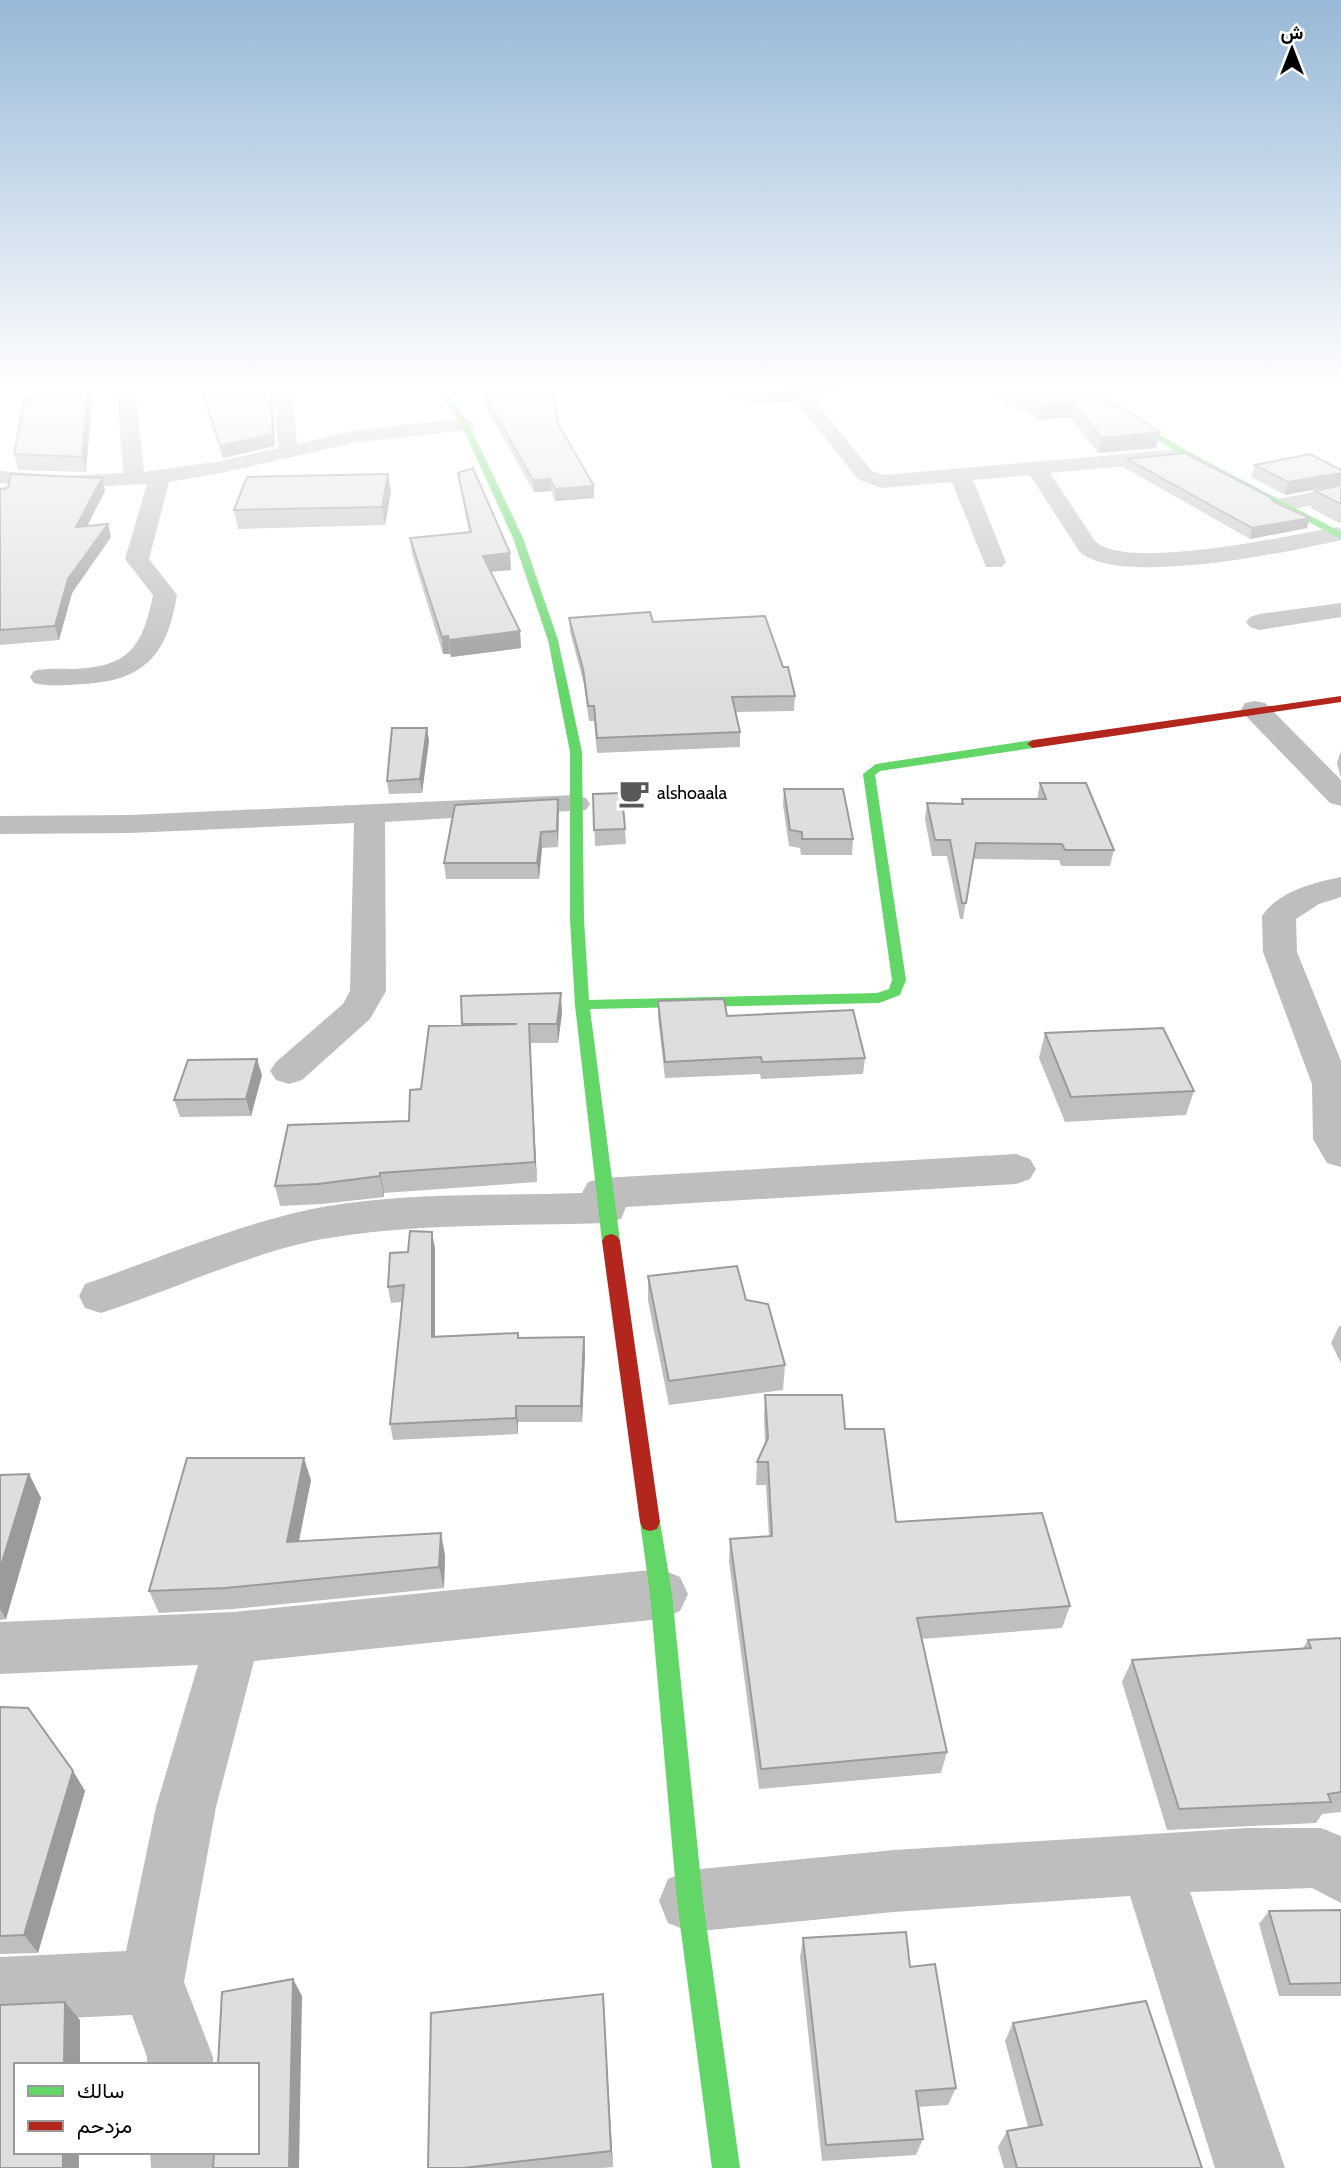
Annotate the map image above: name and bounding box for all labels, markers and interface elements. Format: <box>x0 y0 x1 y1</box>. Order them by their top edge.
north arrow <box>1257 14 1327 84</box>
text: ش <box>1281 21 1304 44</box>
cafe icon: alshoaala <box>617 776 651 810</box>
place label: alshoaala <box>657 782 728 804</box>
legend <box>14 2063 259 2154</box>
text: سالك <box>77 2078 124 2103</box>
text: مزدحم <box>77 2113 132 2140</box>

